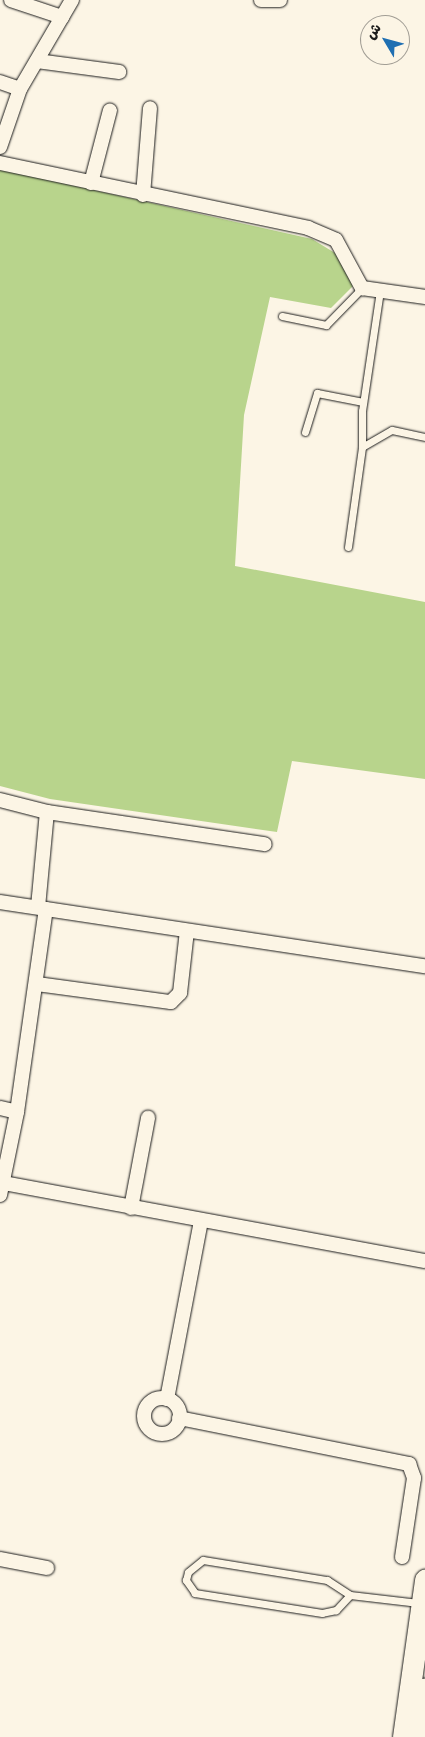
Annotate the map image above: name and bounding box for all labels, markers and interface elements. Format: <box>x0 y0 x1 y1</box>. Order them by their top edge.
north arrow <box>360 15 410 65</box>
text: ش <box>362 20 385 43</box>

